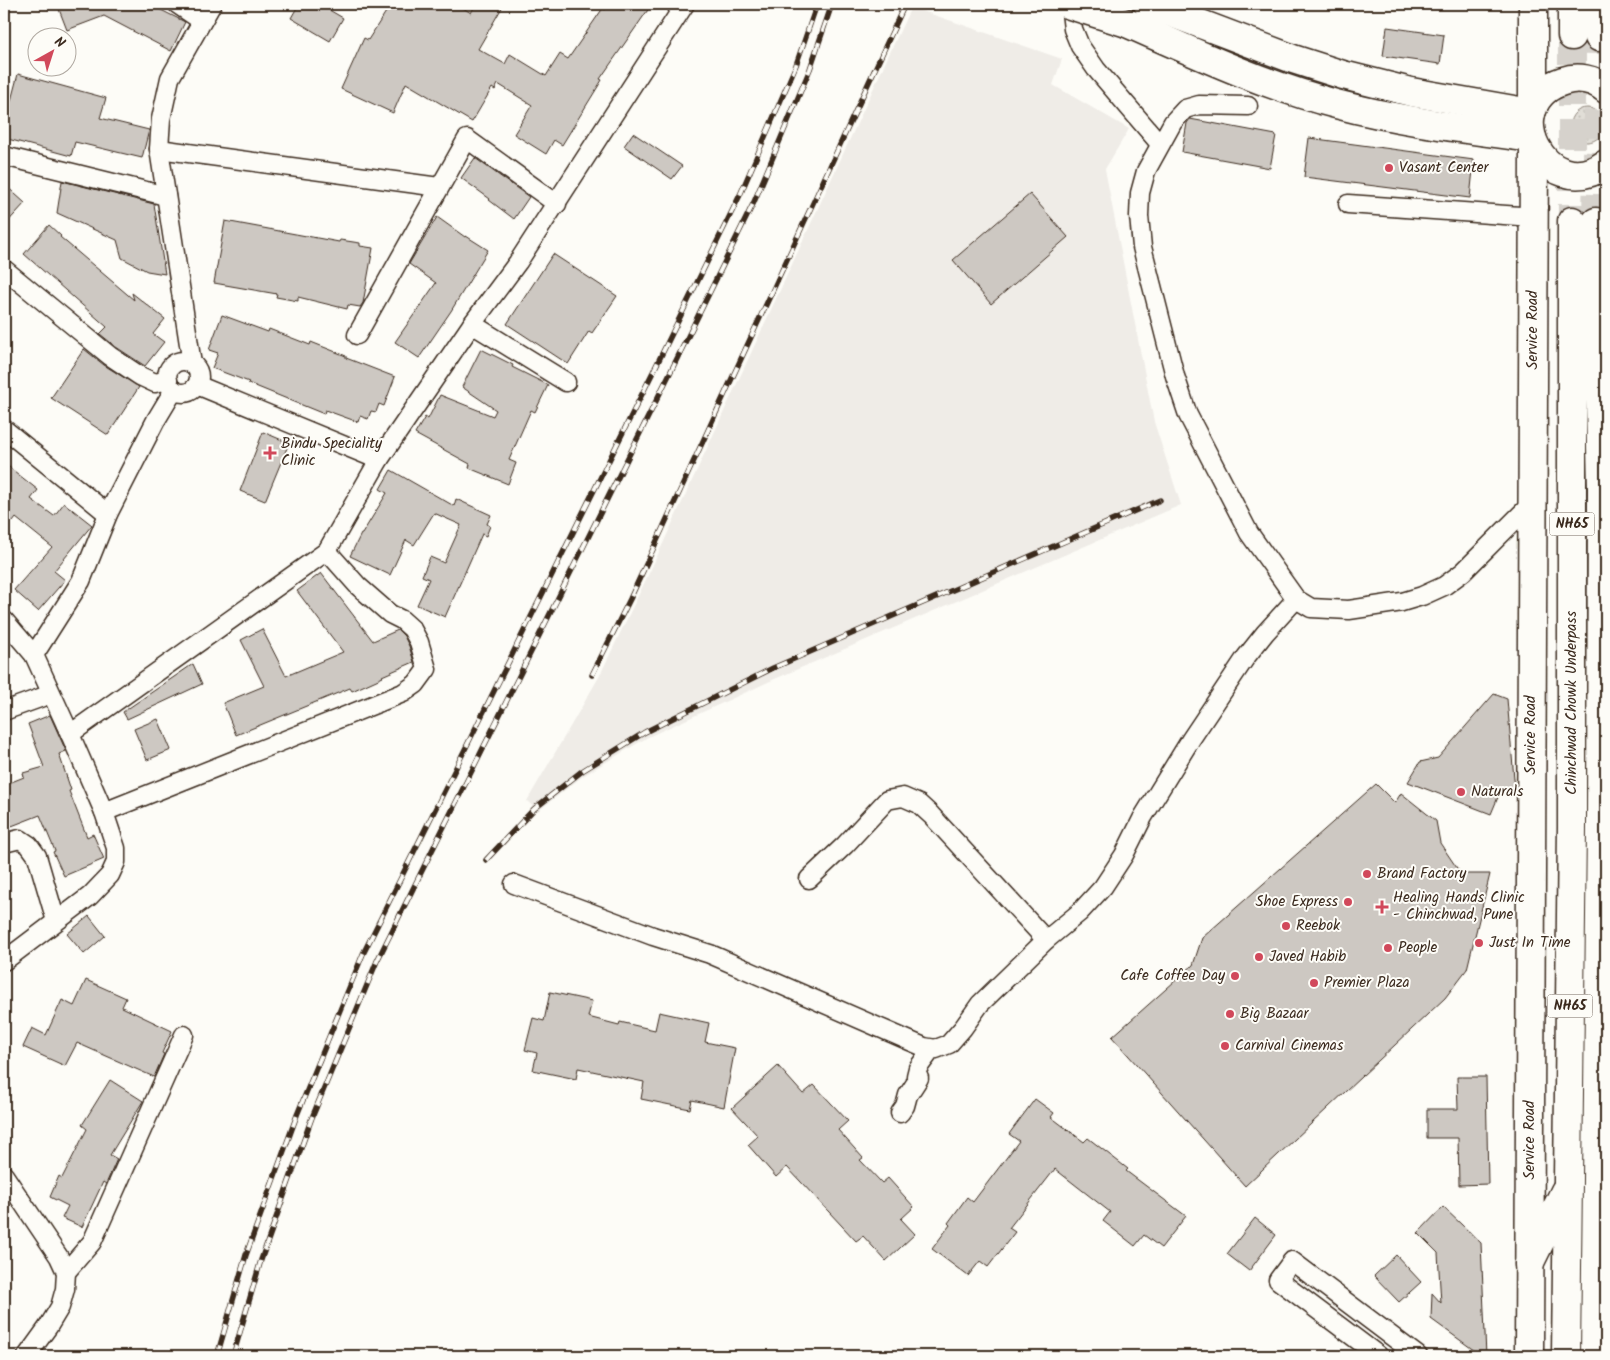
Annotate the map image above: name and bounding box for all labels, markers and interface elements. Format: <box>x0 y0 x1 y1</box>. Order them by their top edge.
north arrow <box>28 28 78 78</box>
text: N <box>49 31 70 54</box>
place label: Vasant Center <box>1399 156 1490 180</box>
marker: Vasant Center <box>1383 162 1395 174</box>
street label: Service Road <box>1521 290 1545 370</box>
place label: Bindu Speciality Clinic <box>281 432 383 473</box>
marker: Bindu Speciality Clinic <box>263 446 277 460</box>
road number: NH65 <box>1550 512 1594 536</box>
street label: Chinchwad Chowk Underpass <box>1560 610 1584 795</box>
street label: Service Road <box>1519 695 1543 775</box>
place label: Naturals <box>1471 780 1524 804</box>
marker: Naturals <box>1455 786 1467 798</box>
place label: Brand Factory <box>1377 862 1467 886</box>
marker: Brand Factory <box>1361 868 1373 880</box>
place label: Healing Hands Clinic - Chinchwad, Pune <box>1393 886 1525 927</box>
place label: Shoe Express <box>1256 890 1339 914</box>
marker: Shoe Express <box>1342 896 1354 908</box>
marker: Healing Hands Clinic - Chinchwad, Pune <box>1375 900 1389 914</box>
place label: Reebok <box>1296 914 1341 938</box>
marker: Reebok <box>1280 920 1292 932</box>
place label: Just In Time <box>1489 931 1571 955</box>
place label: People <box>1398 936 1438 960</box>
marker: Just In Time <box>1473 937 1485 949</box>
marker: People <box>1382 942 1394 954</box>
place label: Javed Habib <box>1269 945 1346 969</box>
marker: Javed Habib <box>1253 951 1265 963</box>
place label: Cafe Coffee Day <box>1120 964 1226 988</box>
marker: Cafe Coffee Day <box>1229 970 1241 982</box>
place label: Premier Plaza <box>1324 971 1410 995</box>
marker: Premier Plaza <box>1308 977 1320 989</box>
road number: NH65 <box>1548 994 1592 1018</box>
place label: Big Bazaar <box>1240 1002 1310 1026</box>
marker: Big Bazaar <box>1224 1008 1236 1020</box>
place label: Carnival Cinemas <box>1235 1034 1344 1058</box>
marker: Carnival Cinemas <box>1219 1040 1231 1052</box>
street label: Service Road <box>1518 1100 1542 1180</box>

